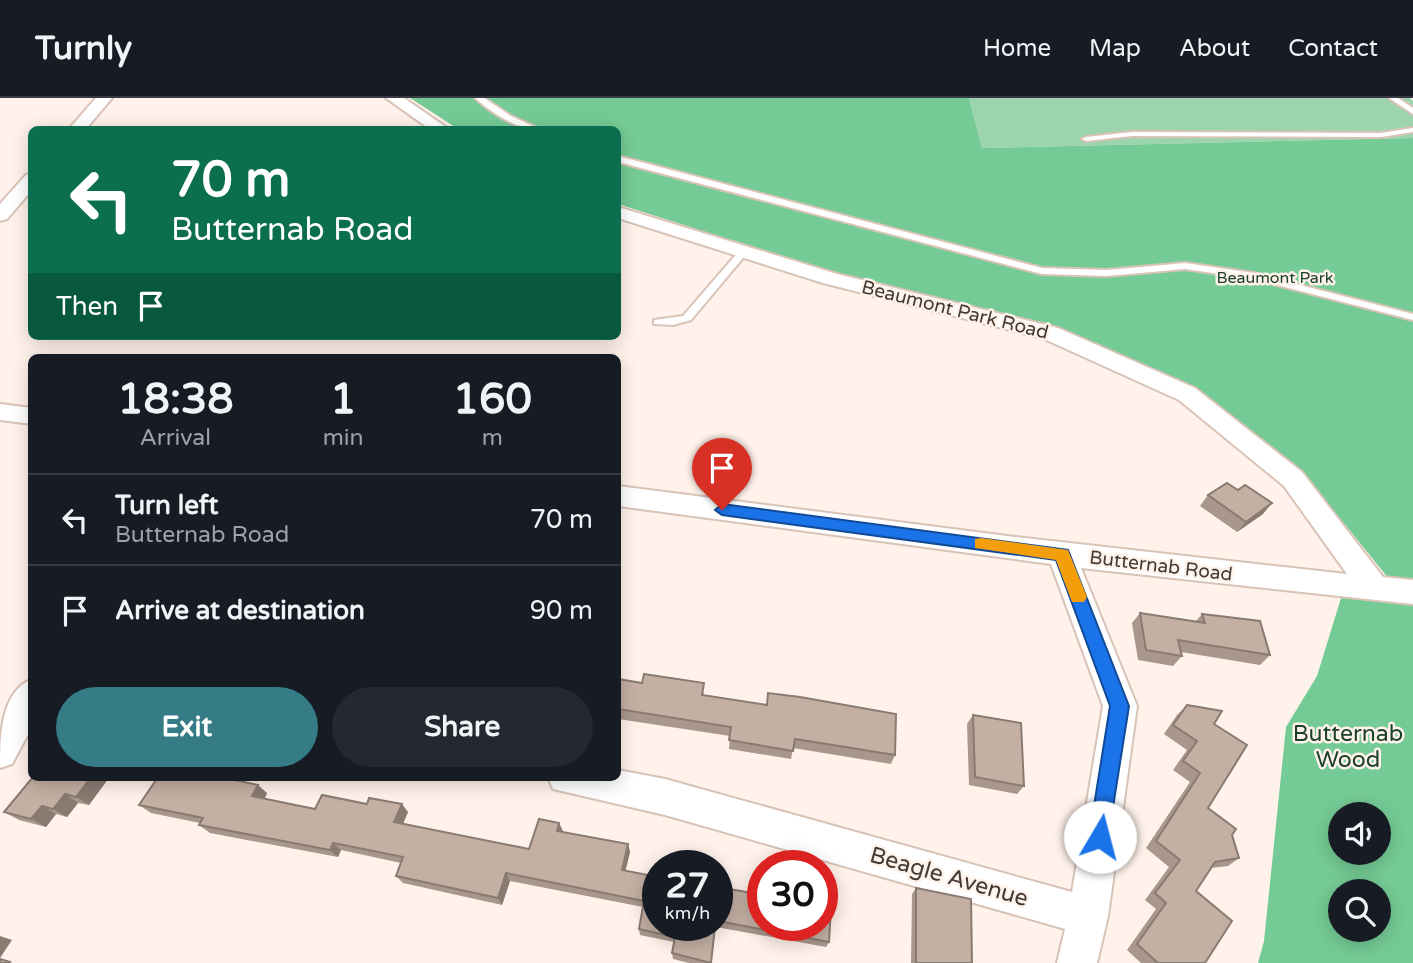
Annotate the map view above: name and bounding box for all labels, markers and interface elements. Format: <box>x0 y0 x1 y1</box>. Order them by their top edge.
text: Turnly <box>35 29 132 68</box>
text: Home <box>983 34 1051 63</box>
text: Map <box>1089 34 1141 63</box>
text: About <box>1179 34 1250 63</box>
text: Contact <box>1288 34 1378 63</box>
text: 70 m <box>171 151 290 210</box>
icon: left <box>56 154 147 245</box>
text: Butternab Road <box>171 211 413 249</box>
park label: Beaumont Park <box>1216 268 1334 288</box>
street label: Beaumont Park Road <box>859 276 1051 344</box>
icon: arrive <box>132 287 170 325</box>
text: Then <box>56 291 118 322</box>
text: 18:38 <box>117 374 234 425</box>
text: 1 <box>330 374 356 425</box>
text: 160 <box>453 374 532 425</box>
text: Arrival <box>140 424 211 452</box>
text: min <box>323 424 364 452</box>
text: m <box>482 424 503 452</box>
pin <box>692 438 752 510</box>
icon: arrive <box>703 449 741 487</box>
text: Turn left <box>115 490 218 521</box>
icon: left <box>56 501 94 539</box>
text: 70 m <box>530 504 593 535</box>
text: Butternab Road <box>115 521 289 549</box>
street label: Butternab Road <box>1088 546 1234 586</box>
icon: arrive <box>56 592 94 630</box>
text: Arrive at destination <box>115 595 365 626</box>
text: 90 m <box>530 595 593 626</box>
button: Exit <box>56 687 318 767</box>
button: Share <box>332 687 593 767</box>
park label: Butternab Wood <box>1293 720 1403 774</box>
position arrow <box>1063 800 1137 874</box>
map controls <box>1328 802 1391 942</box>
button: sound <box>1328 802 1391 865</box>
street label: Beagle Avenue <box>867 841 1031 913</box>
speed limit sign: 30 <box>747 850 838 941</box>
text: 27 <box>666 865 709 907</box>
button: search <box>1328 879 1391 942</box>
text: km/h <box>665 902 710 924</box>

